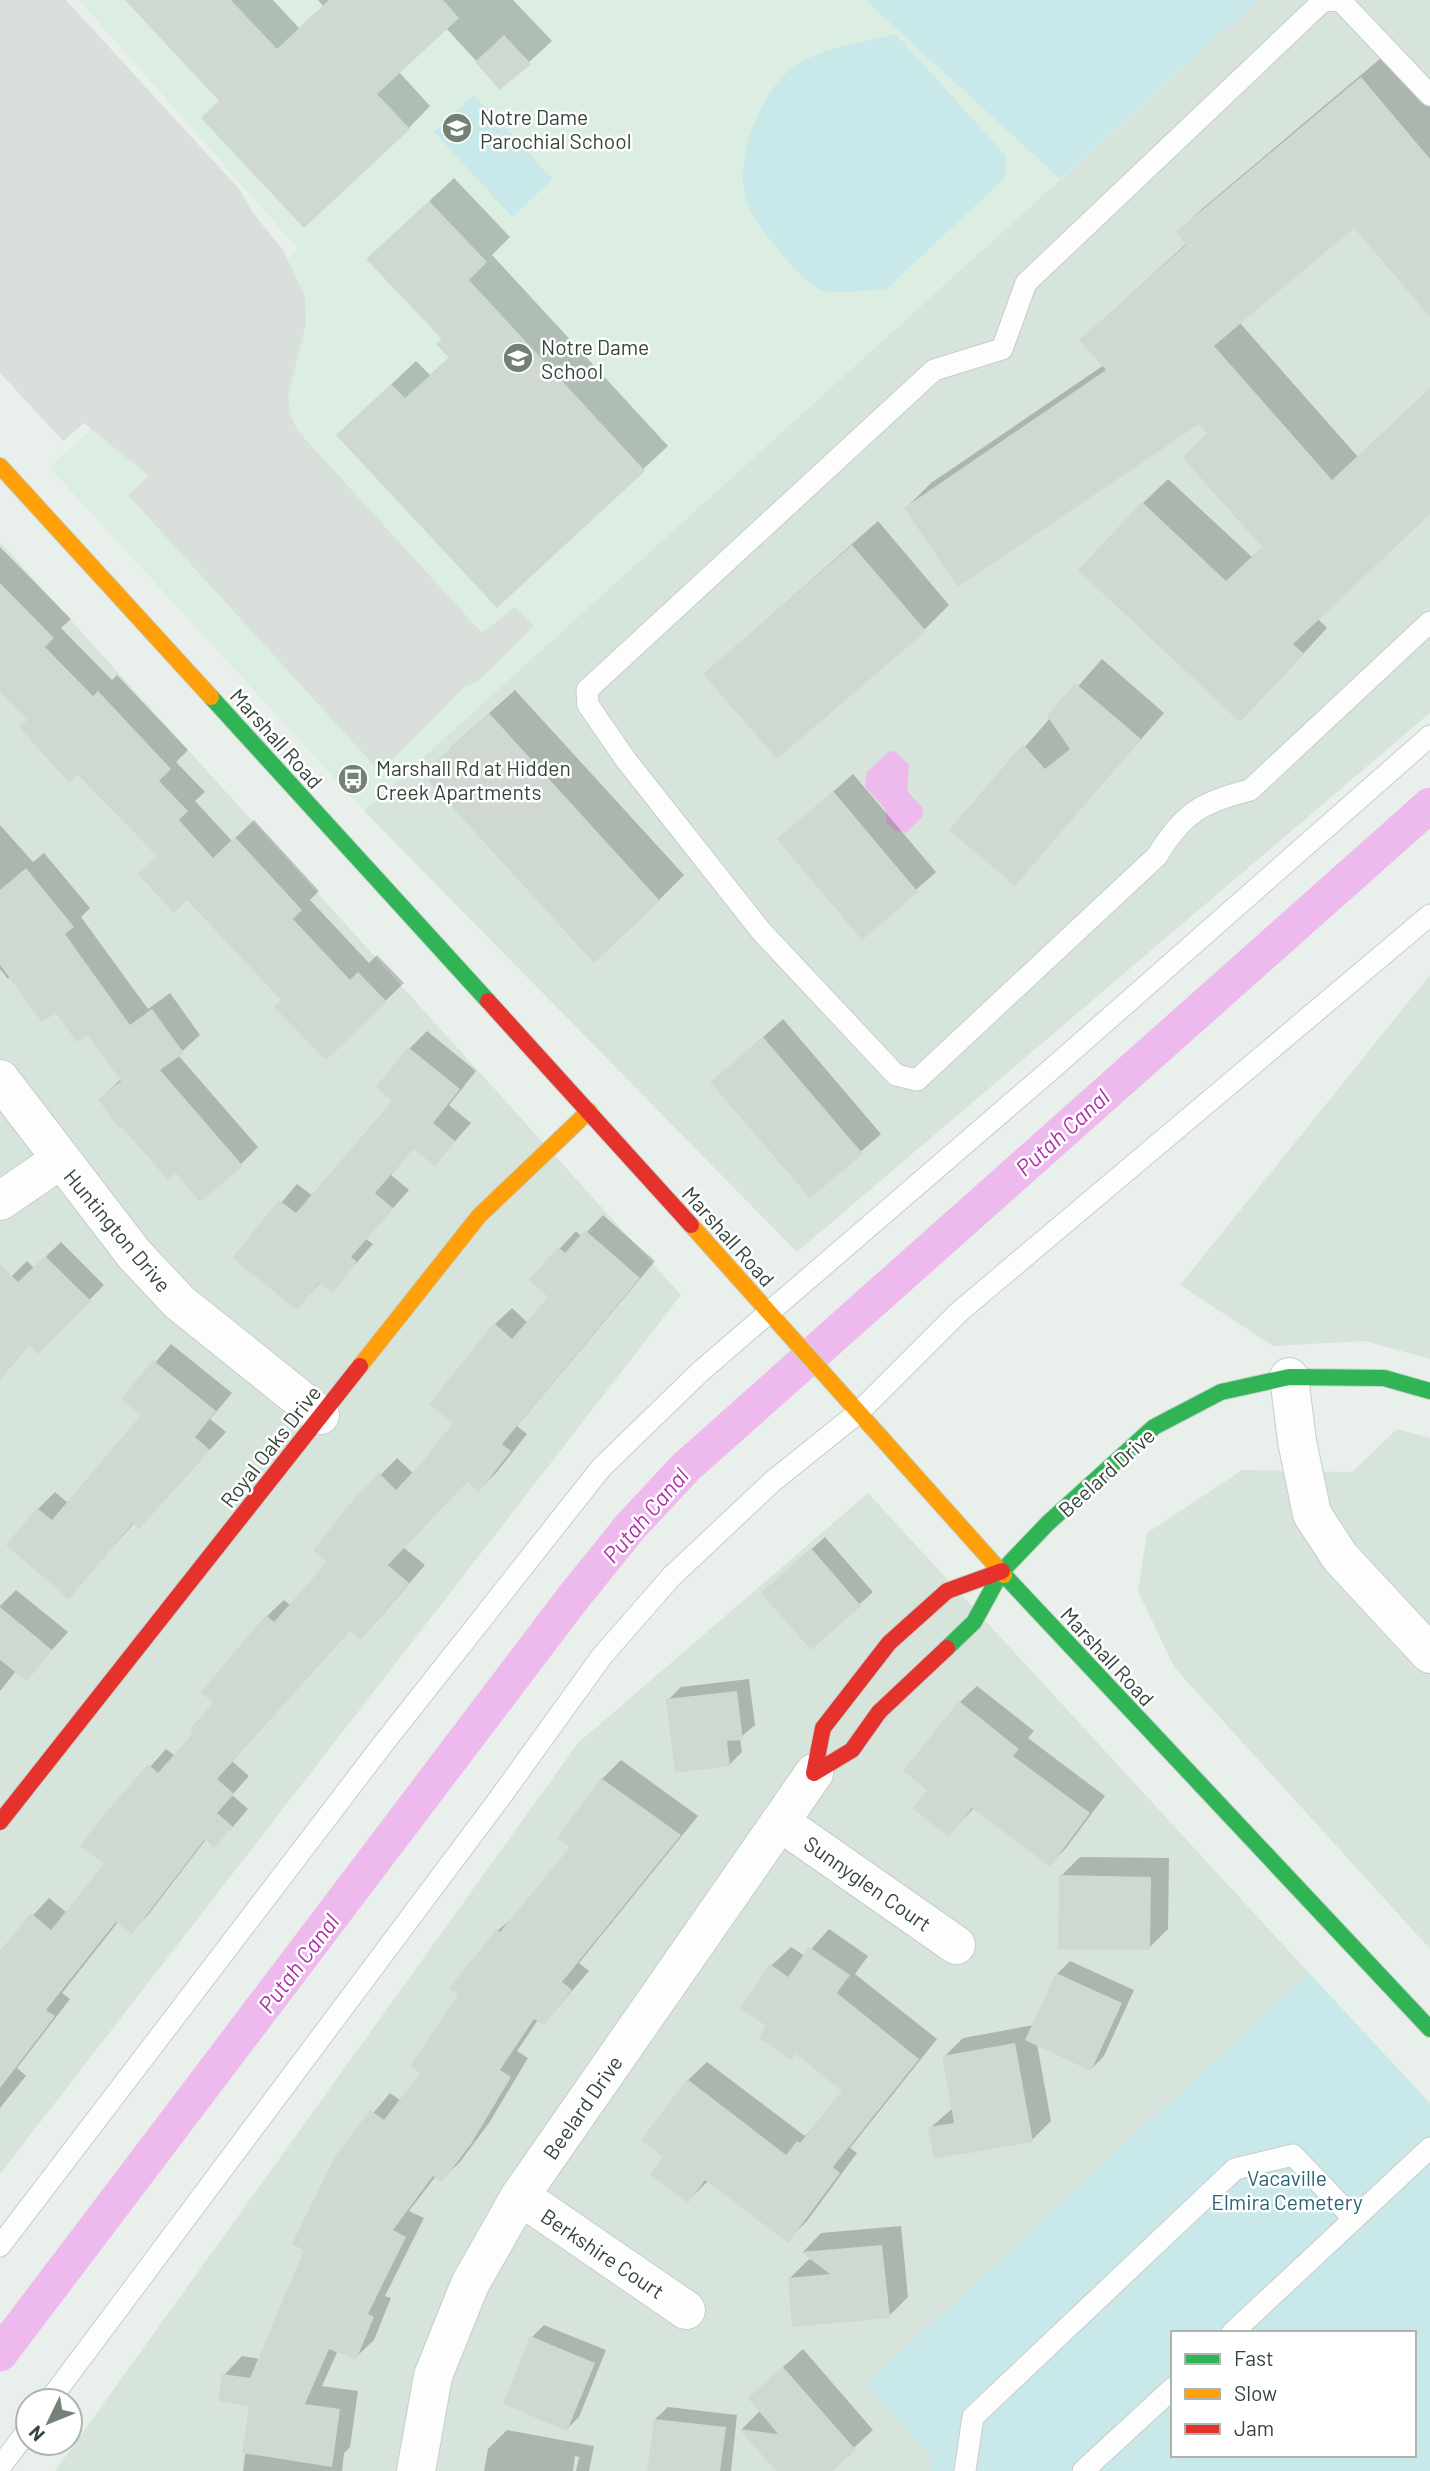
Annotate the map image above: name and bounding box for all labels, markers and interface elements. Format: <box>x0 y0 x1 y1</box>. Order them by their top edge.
place label: Notre Dame Parochial School <box>480 104 632 153</box>
school or university icon: Notre Dame Parochial School <box>440 111 474 145</box>
place label: Notre Dame School <box>541 334 649 383</box>
school or university icon: Notre Dame School <box>501 341 535 375</box>
street label: Marshall Road <box>226 683 328 793</box>
place label: Marshall Rd at Hidden Creek Apartments <box>376 755 571 804</box>
bus stop icon: Marshall Rd at Hidden Creek Apartments <box>336 762 370 796</box>
water label: Putah Canal <box>1009 1083 1115 1181</box>
street label: Huntington Drive <box>59 1163 177 1297</box>
street label: Marshall Road <box>678 1181 780 1291</box>
street label: Royal Oaks Drive <box>215 1380 325 1512</box>
street label: Beelard Drive <box>1053 1422 1159 1522</box>
water label: Putah Canal <box>596 1462 694 1568</box>
street label: Marshall Road <box>1056 1601 1160 1711</box>
street label: Sunnyglen Court <box>800 1830 936 1936</box>
water label: Putah Canal <box>252 1908 344 2018</box>
street label: Beelard Drive <box>537 2050 627 2164</box>
park label: Vacaville Elmira Cemetery <box>1211 2165 1363 2214</box>
street label: Berkshire Court <box>537 2203 669 2303</box>
legend <box>1171 2331 1416 2457</box>
text: Fast <box>1234 2345 1274 2370</box>
text: Slow <box>1234 2380 1277 2405</box>
north arrow <box>14 2387 84 2457</box>
text: Jam <box>1234 2415 1274 2440</box>
text: N <box>23 2421 49 2446</box>

